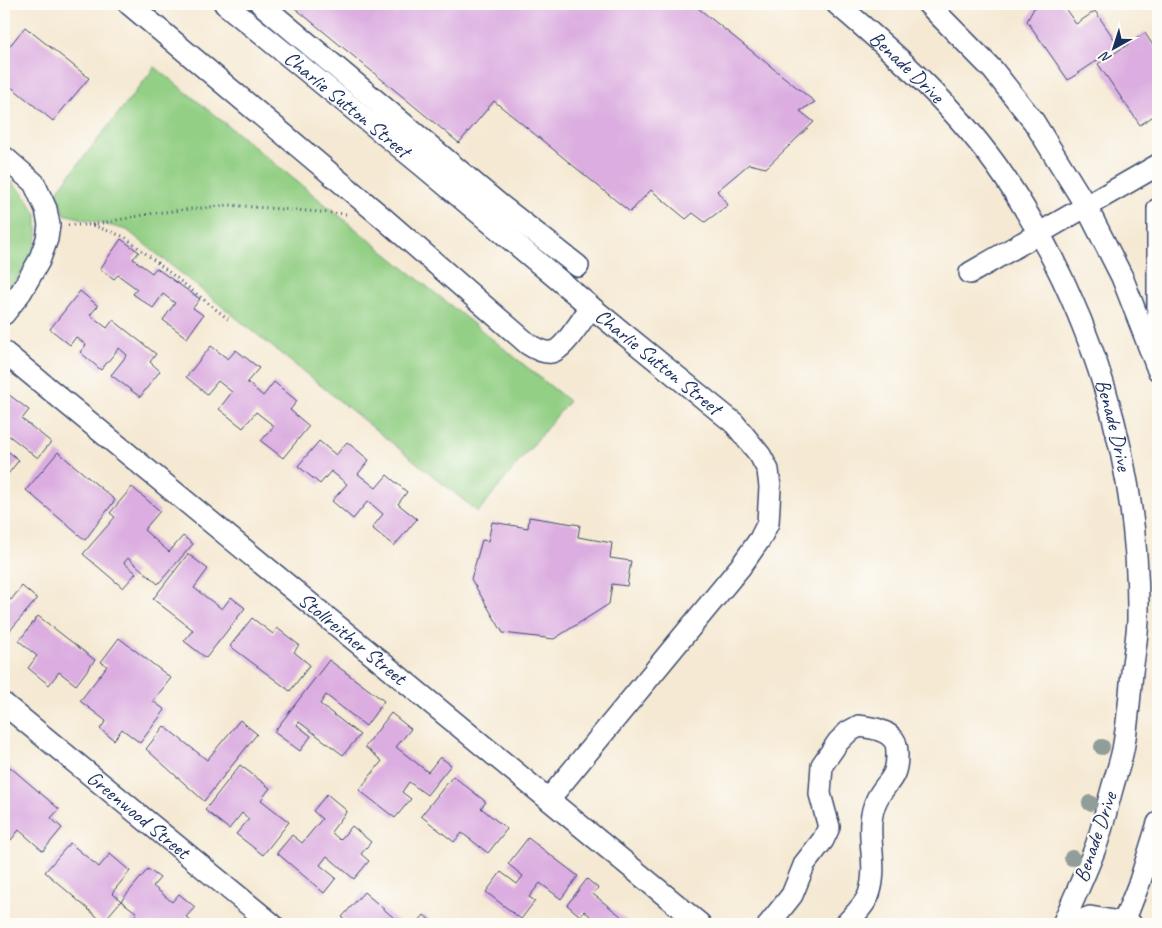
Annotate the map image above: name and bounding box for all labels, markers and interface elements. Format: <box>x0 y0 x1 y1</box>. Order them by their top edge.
north arrow <box>1090 22 1140 72</box>
street label: Benade Drive <box>864 25 951 109</box>
street label: Charlie Sutton Street <box>279 45 418 165</box>
text: N <box>1096 47 1115 67</box>
street label: Charlie Sutton Street <box>590 303 729 423</box>
street label: Benade Drive <box>1090 376 1138 474</box>
street label: Stollreither Street <box>293 586 413 692</box>
street label: Greenwood Street <box>82 765 197 866</box>
street label: Benade Drive <box>1068 788 1123 885</box>

